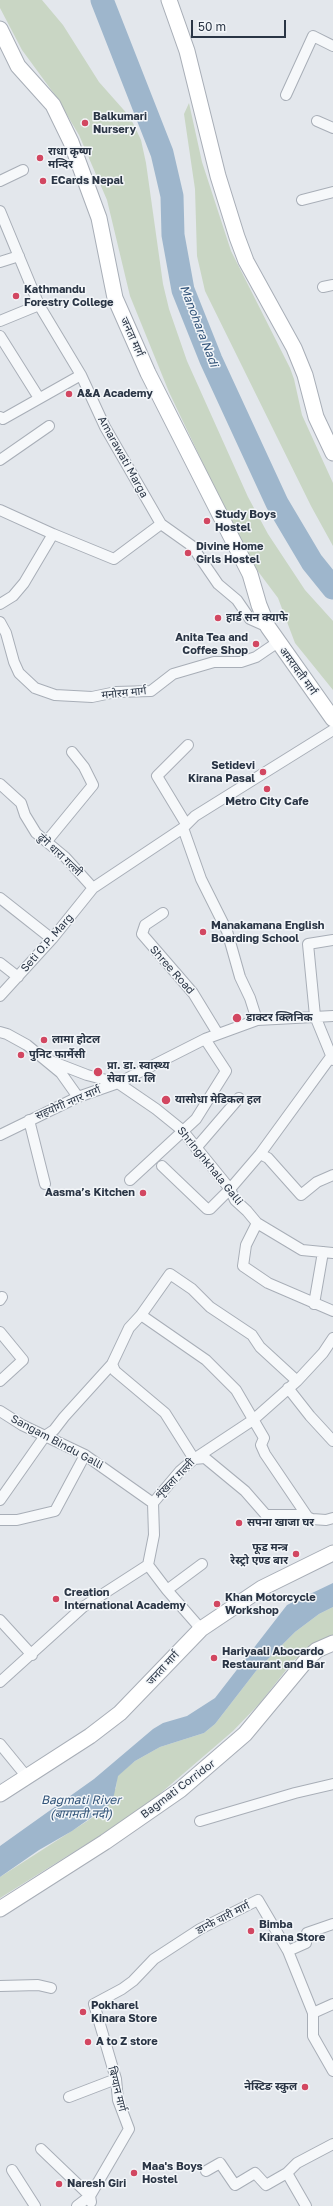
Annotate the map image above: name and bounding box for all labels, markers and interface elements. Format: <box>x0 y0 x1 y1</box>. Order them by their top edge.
scale bar <box>193 12 288 38</box>
text: 50 m <box>198 19 226 34</box>
place label: Balkumari Nursery <box>93 110 147 136</box>
marker: Balkumari Nursery <box>80 118 90 128</box>
place label: राधा कृष्ण मन्दिर <box>48 145 91 171</box>
marker: राधा कृष्ण मन्दिर <box>35 153 45 163</box>
place label: ECards Nepal <box>51 174 123 188</box>
marker: ECards Nepal <box>38 176 48 186</box>
place label: Kathmandu Forestry College <box>24 283 114 309</box>
water label: Manohara Nadi <box>177 283 221 369</box>
marker: Kathmandu Forestry College <box>11 291 21 301</box>
street label: जनता मार्ग <box>117 315 147 359</box>
place label: A&A Academy <box>77 387 153 401</box>
marker: A&A Academy <box>64 389 74 399</box>
street label: Amarawati Marga <box>95 414 151 500</box>
place label: Study Boys Hostel <box>215 508 276 534</box>
marker: Study Boys Hostel <box>202 516 212 526</box>
place label: Divine Home Girls Hostel <box>196 540 263 566</box>
marker: Divine Home Girls Hostel <box>183 548 193 558</box>
place label: हार्ड सन क्याफे <box>226 611 288 625</box>
marker: हार्ड सन क्याफे <box>213 613 223 623</box>
place label: Anita Tea and Coffee Shop <box>175 631 248 657</box>
marker: Anita Tea and Coffee Shop <box>251 639 261 649</box>
street label: अमरावती मार्ग <box>276 644 320 698</box>
street label: मनोरम मार्ग <box>101 684 147 702</box>
place label: Setidevi Kirana Pasal <box>188 759 255 785</box>
marker: Setidevi Kirana Pasal <box>258 767 268 777</box>
marker: Metro City Cafe <box>262 784 272 794</box>
place label: Metro City Cafe <box>225 795 309 809</box>
street label: ढुंगे धारा गल्ली <box>35 831 85 879</box>
street label: Seti O.P. Marg <box>18 911 76 975</box>
place label: Manakamana English Boarding School <box>211 919 324 945</box>
marker: Manakamana English Boarding School <box>198 927 208 937</box>
street label: Shree Road <box>147 943 197 997</box>
place label: डाक्टर क्लिनिक <box>246 1011 313 1025</box>
marker: डाक्टर क्लिनिक <box>231 1012 243 1024</box>
place label: लामा होटल <box>52 1033 100 1047</box>
marker: लामा होटल <box>39 1035 49 1045</box>
place label: पुनिट फार्मेसी <box>29 1048 85 1062</box>
marker: पुनिट फार्मेसी <box>16 1050 26 1060</box>
place label: प्रा. डा. स्वास्थ्य सेवा प्रा. लि <box>107 1059 170 1085</box>
marker: प्रा. डा. स्वास्थ्य सेवा प्रा. लि <box>92 1066 104 1078</box>
street label: सहयोगी नगर मार्ग <box>33 1083 103 1123</box>
place label: यासोधा मेडिकल हल <box>175 1093 261 1107</box>
marker: यासोधा मेडिकल हल <box>160 1094 172 1106</box>
street label: Shringhkhala Galli <box>174 1124 246 1208</box>
place label: Aasma’s Kitchen <box>45 1186 135 1200</box>
marker: Aasma’s Kitchen <box>138 1188 148 1198</box>
street label: Sangam Bindu Galli <box>9 1412 105 1472</box>
street label: शृंखला गल्ली <box>152 1456 198 1502</box>
place label: सपना खाजा घर <box>247 1516 314 1530</box>
marker: सपना खाजा घर <box>234 1518 244 1528</box>
place label: फूड मन्त्र रेस्ट्रो एण्ड बार <box>230 1541 288 1567</box>
marker: फूड मन्त्र रेस्ट्रो एण्ड बार <box>291 1549 301 1559</box>
place label: Creation International Academy <box>64 1586 186 1612</box>
place label: Khan Motorcycle Workshop <box>225 1591 316 1617</box>
marker: Creation International Academy <box>51 1594 61 1604</box>
marker: Khan Motorcycle Workshop <box>212 1599 222 1609</box>
place label: Hariyaali Abocardo Restaurant and Bar <box>222 1645 325 1671</box>
street label: जनता मार्ग <box>144 1648 182 1688</box>
marker: Hariyaali Abocardo Restaurant and Bar <box>209 1653 219 1663</box>
street label: Bagmati Corridor <box>138 1757 218 1821</box>
water label: Bagmati River (बागमती नदी) <box>41 1793 121 1821</box>
street label: डान्फे चारी मार्ग <box>194 1899 252 1937</box>
place label: Bimba Kirana Store <box>259 1918 325 1944</box>
marker: Bimba Kirana Store <box>246 1926 256 1936</box>
place label: Pokharel Kinara Store <box>91 1999 157 2025</box>
marker: Pokharel Kinara Store <box>78 2007 88 2017</box>
place label: A to Z store <box>96 2035 158 2049</box>
marker: A to Z store <box>83 2037 93 2047</box>
street label: बिग्यान मार्ग <box>105 2065 129 2113</box>
place label: नेस्टिङ स्कुल <box>244 2080 297 2094</box>
marker: नेस्टिङ स्कुल <box>300 2082 310 2092</box>
place label: Maa's Boys Hostel <box>142 2160 203 2186</box>
marker: Maa's Boys Hostel <box>129 2168 139 2178</box>
place label: Naresh Giri <box>67 2177 126 2191</box>
marker: Naresh Giri <box>54 2179 64 2189</box>

